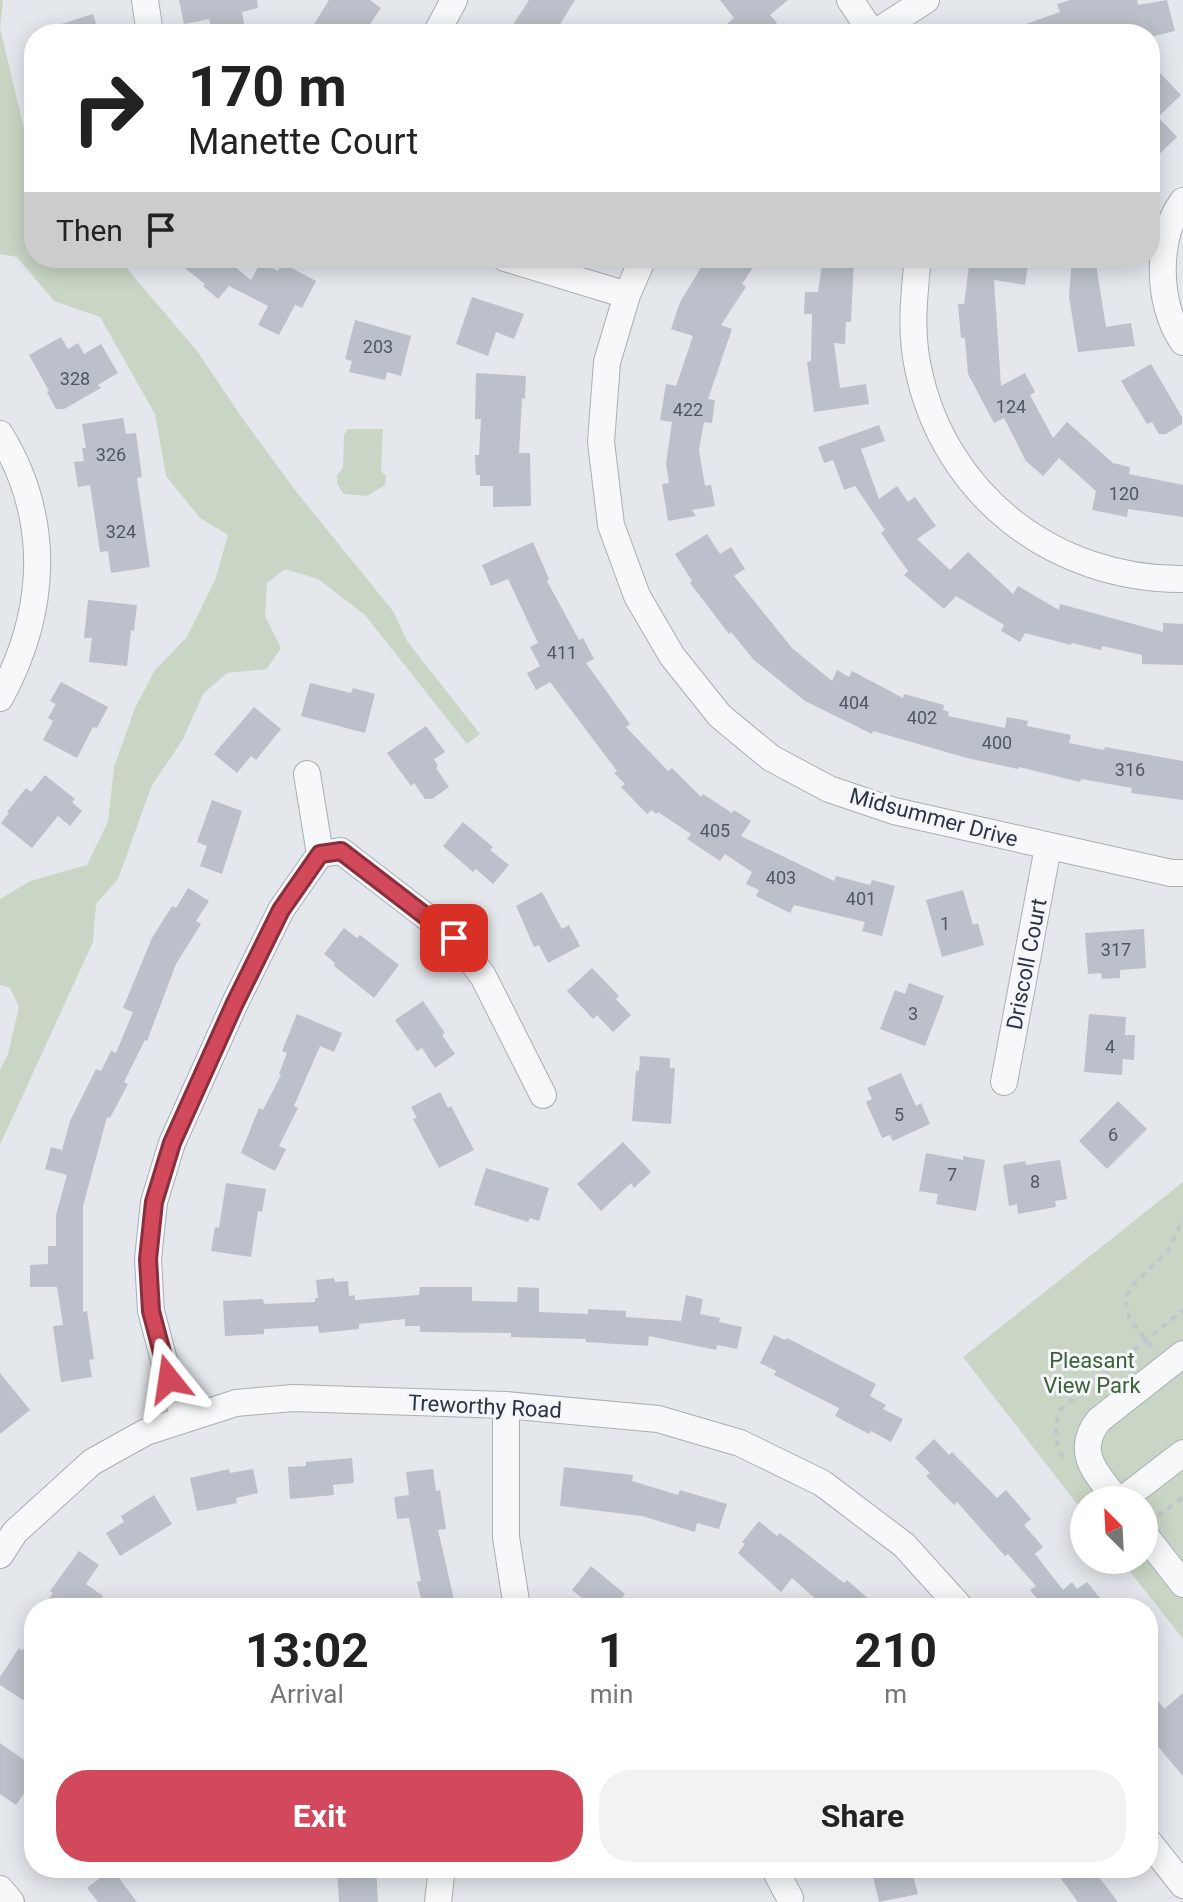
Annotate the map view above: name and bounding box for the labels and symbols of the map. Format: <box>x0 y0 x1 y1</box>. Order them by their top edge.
house number: 203 <box>363 336 393 357</box>
house number: 328 <box>60 368 90 389</box>
house number: 124 <box>996 396 1026 417</box>
house number: 422 <box>673 399 703 420</box>
house number: 326 <box>96 444 126 465</box>
house number: 120 <box>1109 483 1139 504</box>
house number: 324 <box>106 521 136 542</box>
house number: 411 <box>547 642 577 663</box>
house number: 404 <box>839 692 869 713</box>
house number: 402 <box>907 707 937 728</box>
house number: 400 <box>982 732 1012 753</box>
house number: 316 <box>1115 759 1145 780</box>
street label: Midsummer Drive <box>847 783 1021 852</box>
house number: 405 <box>700 820 730 841</box>
house number: 403 <box>766 867 796 888</box>
house number: 401 <box>846 888 876 909</box>
street label: Driscoll Court <box>1002 896 1051 1032</box>
pin <box>420 904 488 972</box>
house number: 1 <box>940 913 950 934</box>
house number: 317 <box>1101 939 1131 960</box>
house number: 3 <box>908 1003 918 1024</box>
house number: 4 <box>1105 1036 1115 1057</box>
house number: 5 <box>894 1104 904 1125</box>
house number: 6 <box>1108 1124 1118 1145</box>
house number: 7 <box>947 1164 957 1185</box>
house number: 8 <box>1030 1171 1040 1192</box>
position arrow <box>127 1337 211 1421</box>
park label: Pleasant View Park <box>1043 1348 1142 1398</box>
street label: Treworthy Road <box>407 1390 563 1423</box>
north arrow <box>1070 1486 1158 1574</box>

